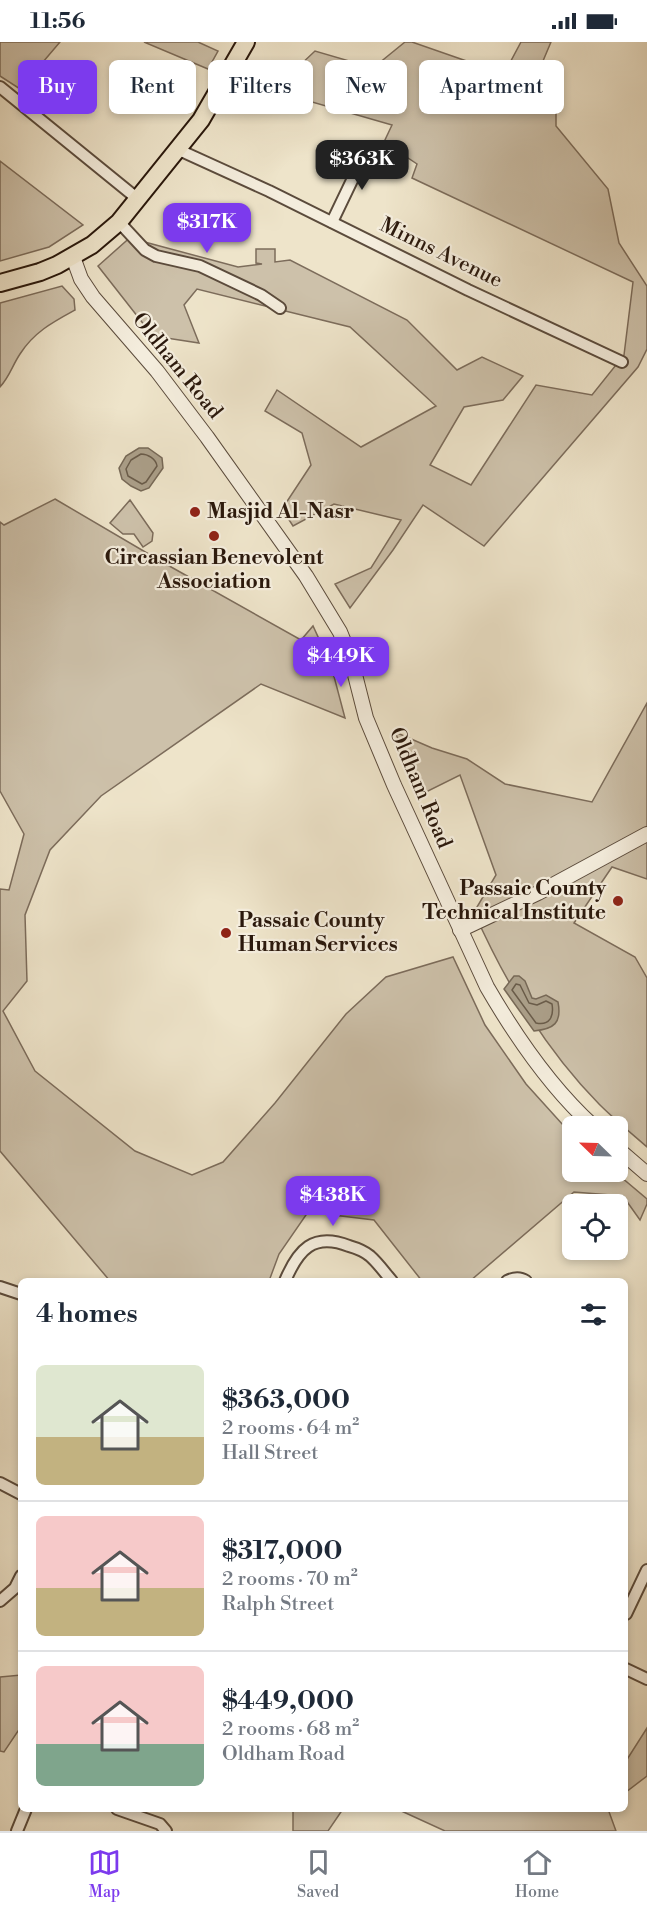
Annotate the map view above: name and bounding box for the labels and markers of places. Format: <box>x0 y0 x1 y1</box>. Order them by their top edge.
pin: $363K <box>320 140 404 191</box>
pin: $317K <box>165 203 249 254</box>
place label: Masjid Al-Nasr <box>207 499 354 525</box>
marker: Masjid Al-Nasr <box>188 505 202 519</box>
marker: Circassian Benevolent Association <box>207 529 221 543</box>
place label: Circassian Benevolent Association <box>105 545 324 595</box>
pin: $449K <box>299 637 383 688</box>
place label: Passaic County Technical Institute <box>422 876 606 926</box>
marker: Passaic County Technical Institute <box>611 894 625 908</box>
place label: Passaic County Human Services <box>238 908 398 958</box>
marker: Passaic County Human Services <box>219 926 233 940</box>
pin: $438K <box>291 1176 375 1227</box>

